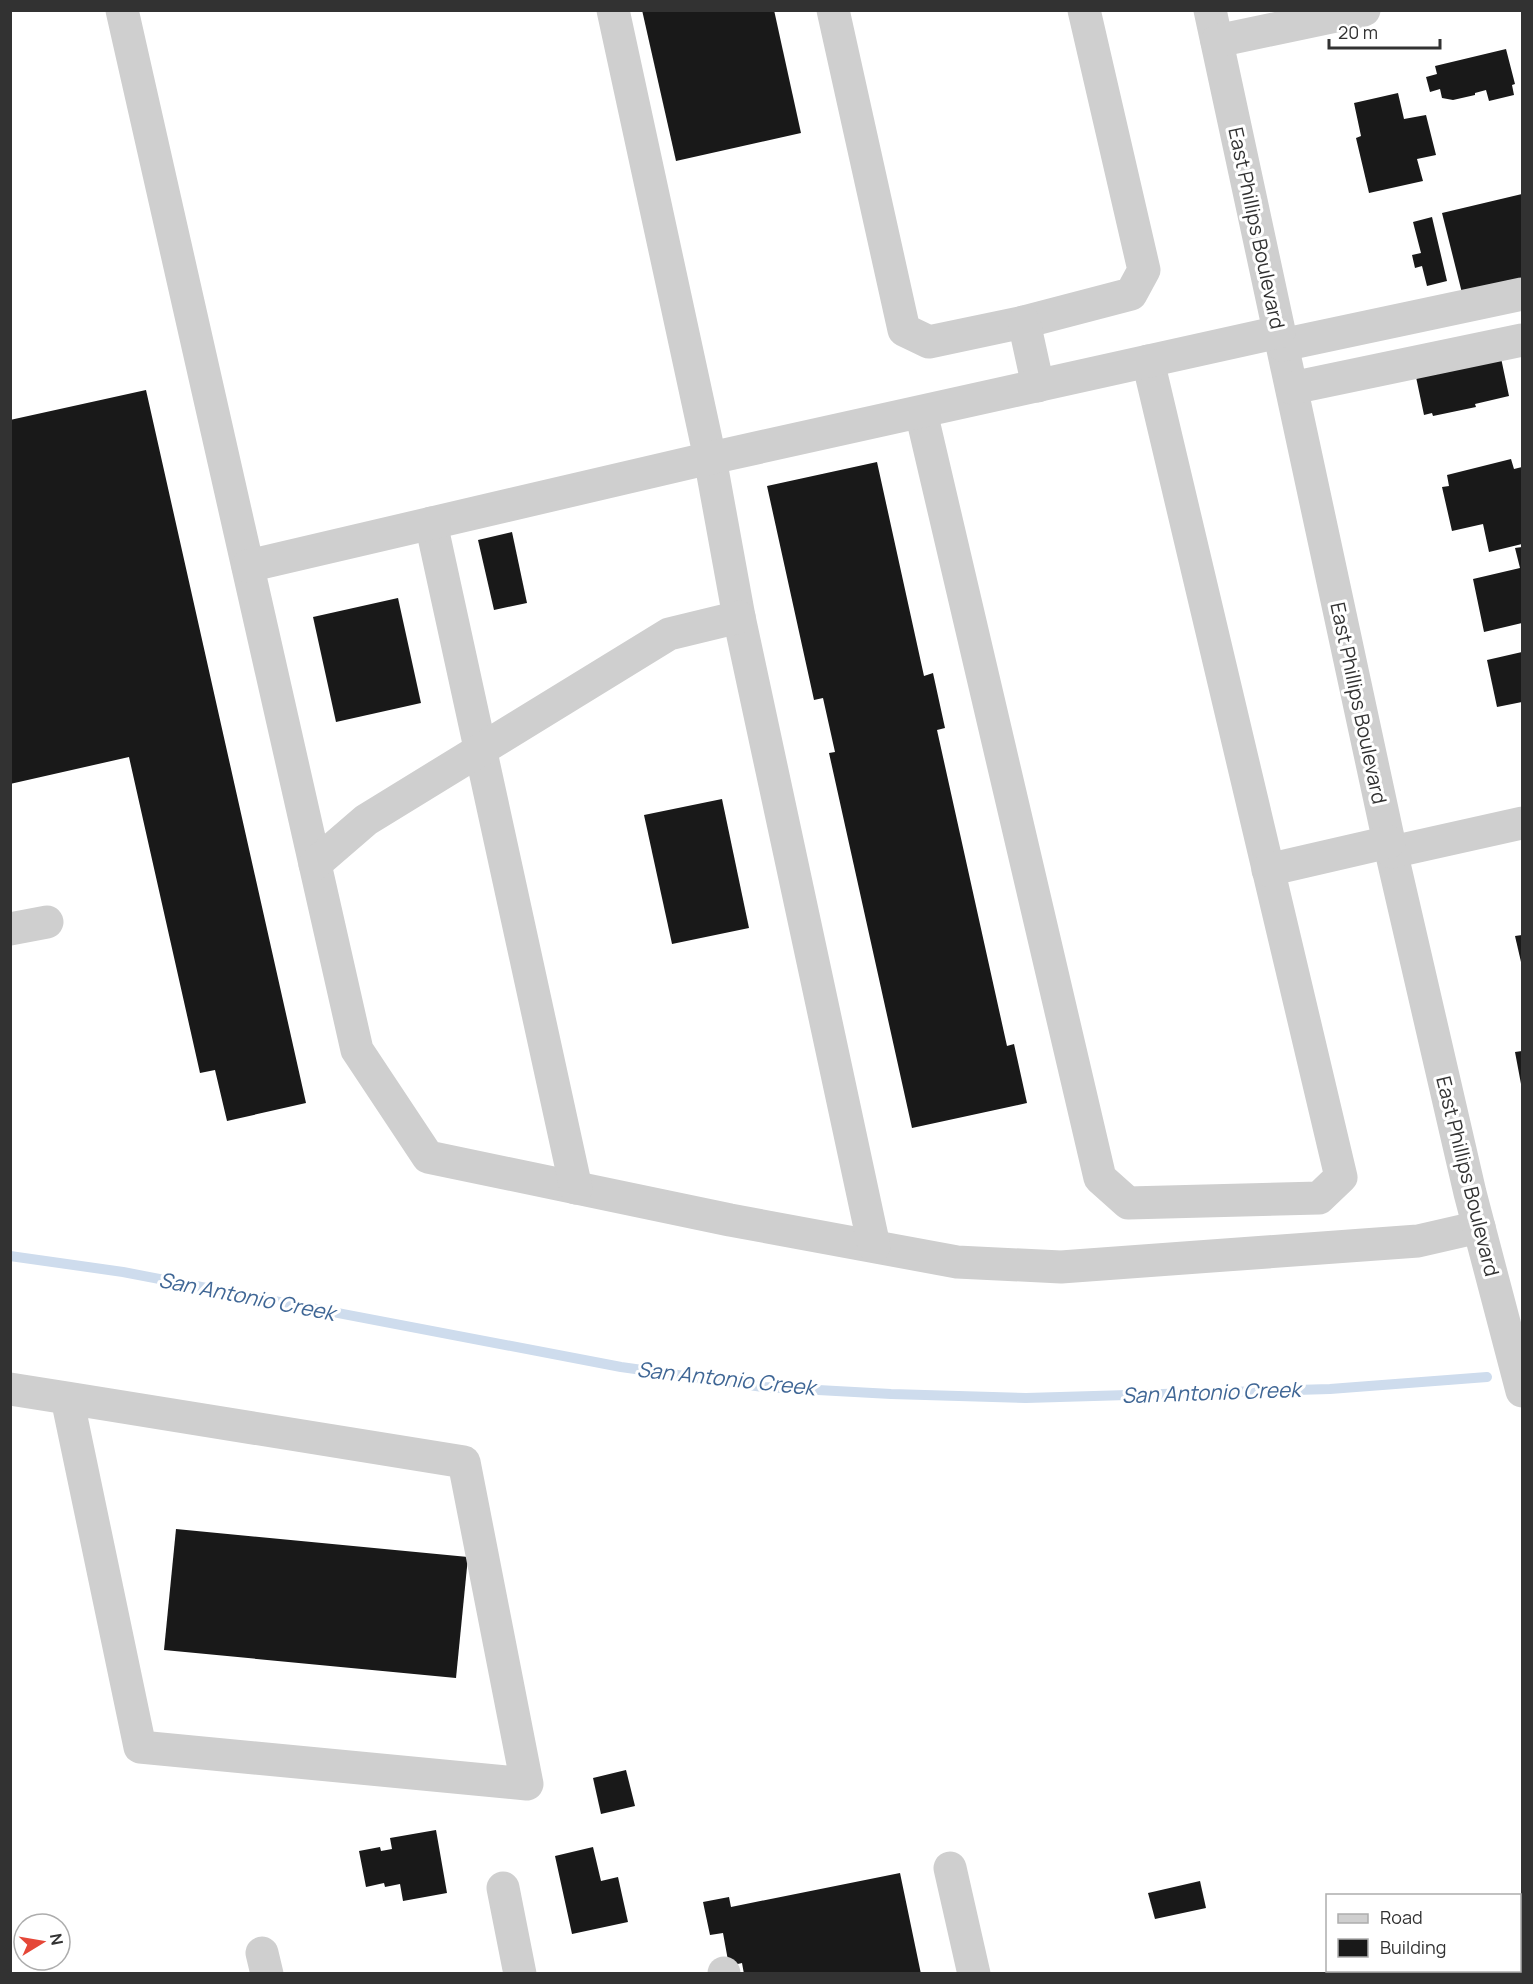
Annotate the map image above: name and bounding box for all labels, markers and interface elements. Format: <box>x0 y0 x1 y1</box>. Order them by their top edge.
scale bar <box>1329 12 1440 50</box>
text: 20 m <box>1338 20 1378 44</box>
street label: East Phillips Boulevard <box>1222 125 1292 331</box>
street label: East Phillips Boulevard <box>1324 600 1394 806</box>
street label: East Phillips Boulevard <box>1430 1073 1506 1279</box>
water label: San Antonio Creek <box>157 1265 340 1327</box>
water label: San Antonio Creek <box>636 1355 819 1402</box>
water label: San Antonio Creek <box>1121 1375 1303 1409</box>
legend <box>1326 1894 1521 1972</box>
text: Road <box>1380 1905 1423 1929</box>
north arrow <box>12 1912 72 1972</box>
text: N <box>45 1931 69 1947</box>
text: Building <box>1380 1935 1446 1959</box>

